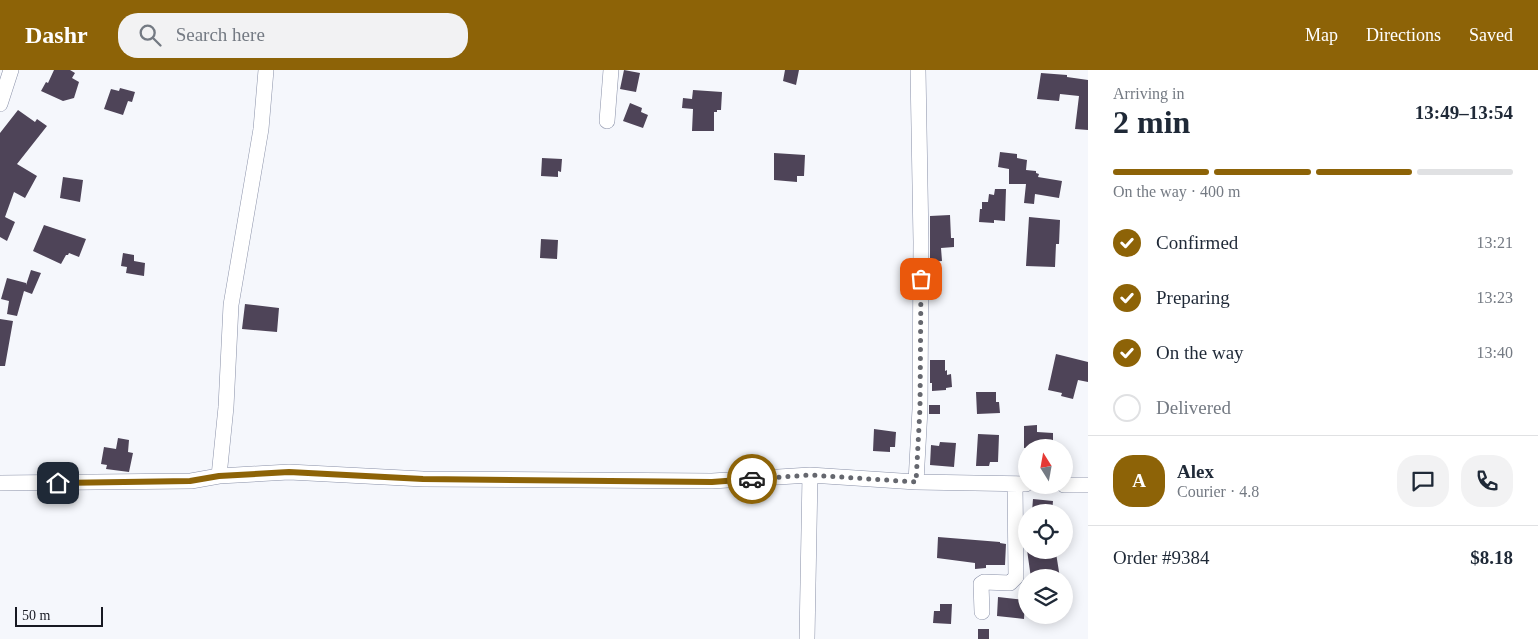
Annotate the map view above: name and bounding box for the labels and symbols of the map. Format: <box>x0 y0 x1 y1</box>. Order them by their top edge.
pin <box>900 258 942 300</box>
north arrow <box>1018 439 1072 494</box>
courier <box>727 454 777 504</box>
pin <box>37 462 79 504</box>
scale bar <box>15 604 102 627</box>

